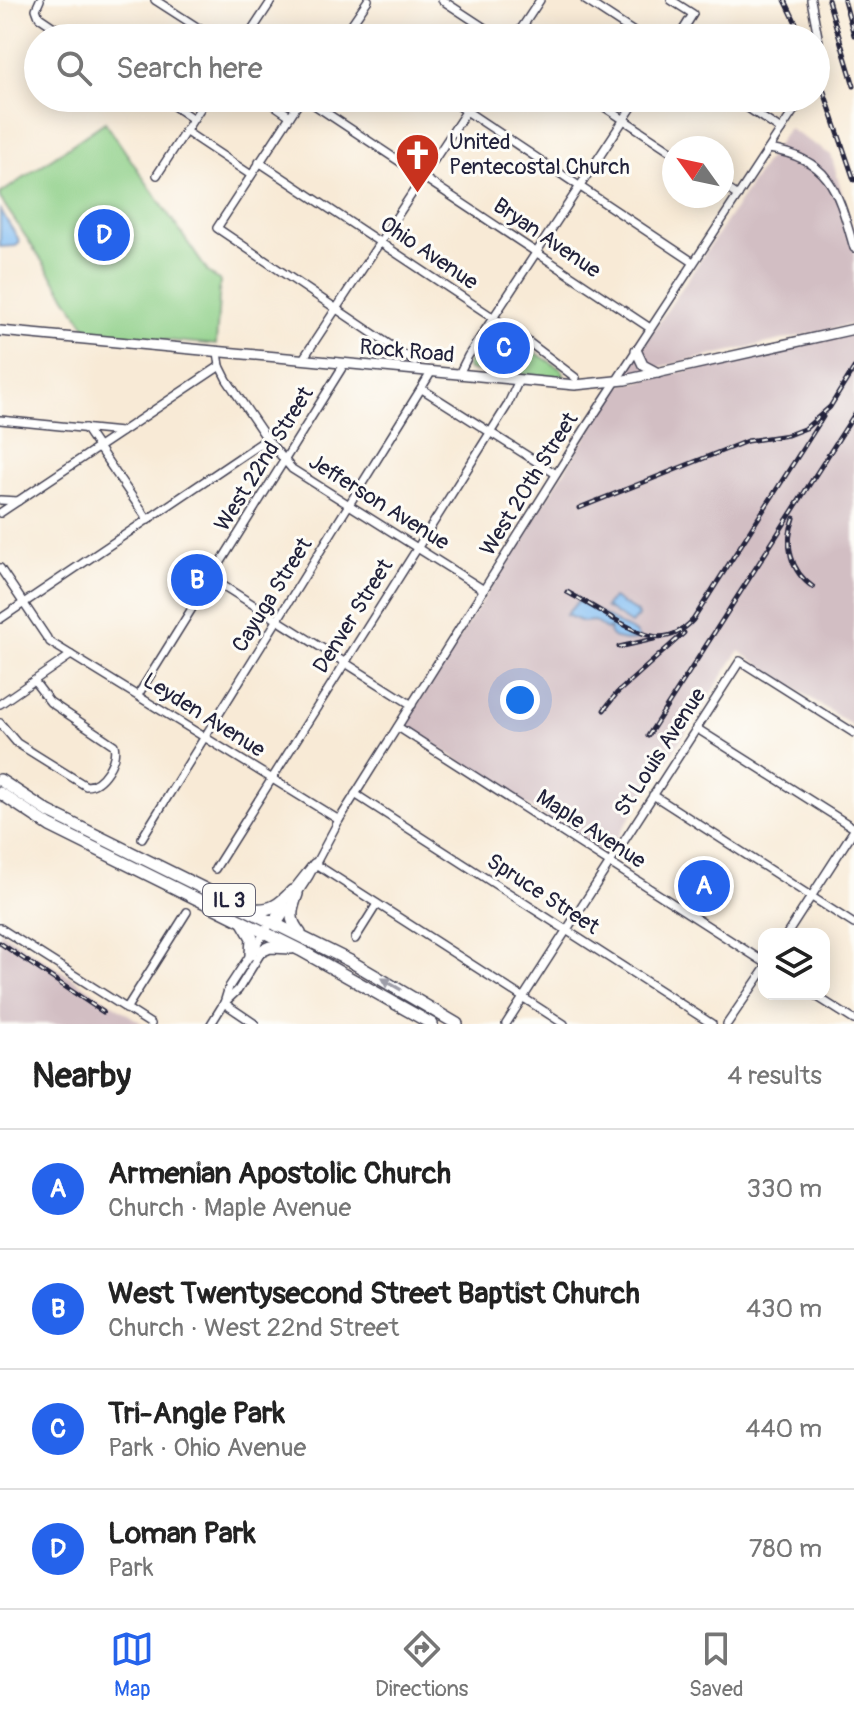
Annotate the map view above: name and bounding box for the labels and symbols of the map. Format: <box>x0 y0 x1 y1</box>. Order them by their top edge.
place label: United Pentecostal Church <box>449 128 630 181</box>
church icon: United Pentecostal Church <box>394 131 442 194</box>
north arrow <box>662 136 734 208</box>
street label: Bryan Avenue <box>488 192 606 284</box>
pin: D <box>78 205 130 265</box>
street label: Ohio Avenue <box>374 210 484 296</box>
pin: C <box>478 318 530 378</box>
street label: Rock Road <box>358 333 456 369</box>
street label: West 22nd Street <box>208 381 320 537</box>
street label: West 20th Street <box>474 407 584 561</box>
street label: Jefferson Avenue <box>303 448 455 557</box>
street label: Cayuga Street <box>226 532 318 658</box>
pin: B <box>171 550 223 610</box>
street label: Denver Street <box>307 553 399 678</box>
street label: Leyden Avenue <box>138 666 270 764</box>
your location <box>500 680 540 720</box>
street label: St Louis Avenue <box>608 682 712 822</box>
street label: Maple Avenue <box>531 783 651 875</box>
street label: Spruce Street <box>481 847 605 941</box>
pin: A <box>678 856 730 916</box>
road number: IL 3 <box>203 884 255 916</box>
one-way arrow <box>380 977 402 991</box>

